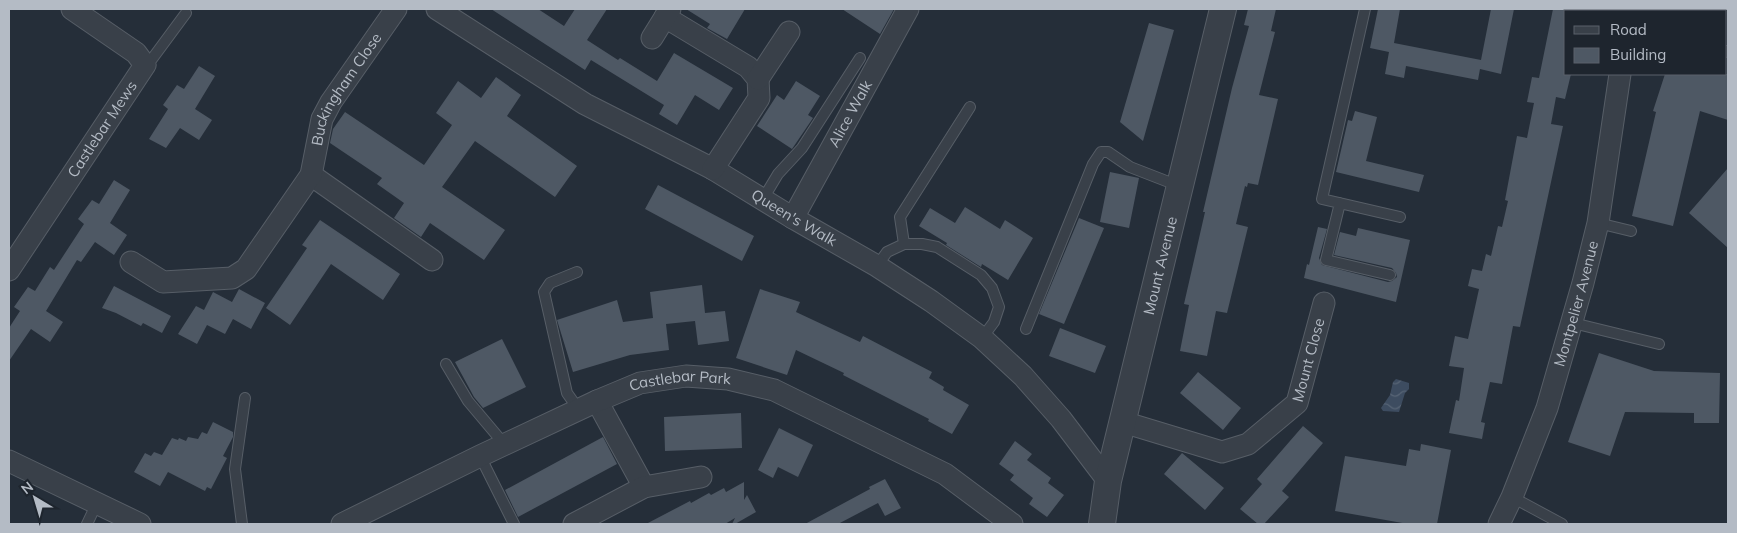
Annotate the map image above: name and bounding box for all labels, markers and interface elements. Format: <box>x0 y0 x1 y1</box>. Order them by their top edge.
legend <box>1564 10 1727 75</box>
text: Road <box>1610 20 1647 39</box>
street label: Buckingham Close <box>307 29 385 147</box>
text: Building <box>1610 45 1666 64</box>
street label: Alice Walk <box>824 76 876 150</box>
street label: Castlebar Mews <box>63 77 141 181</box>
street label: Queen's Walk <box>748 185 841 250</box>
street label: Mount Avenue <box>1139 215 1181 317</box>
street label: Montpelier Avenue <box>1549 239 1602 369</box>
street label: Mount Close <box>1288 316 1329 404</box>
street label: Castlebar Park <box>626 366 732 396</box>
north arrow <box>10 473 60 523</box>
text: N <box>17 477 37 498</box>

